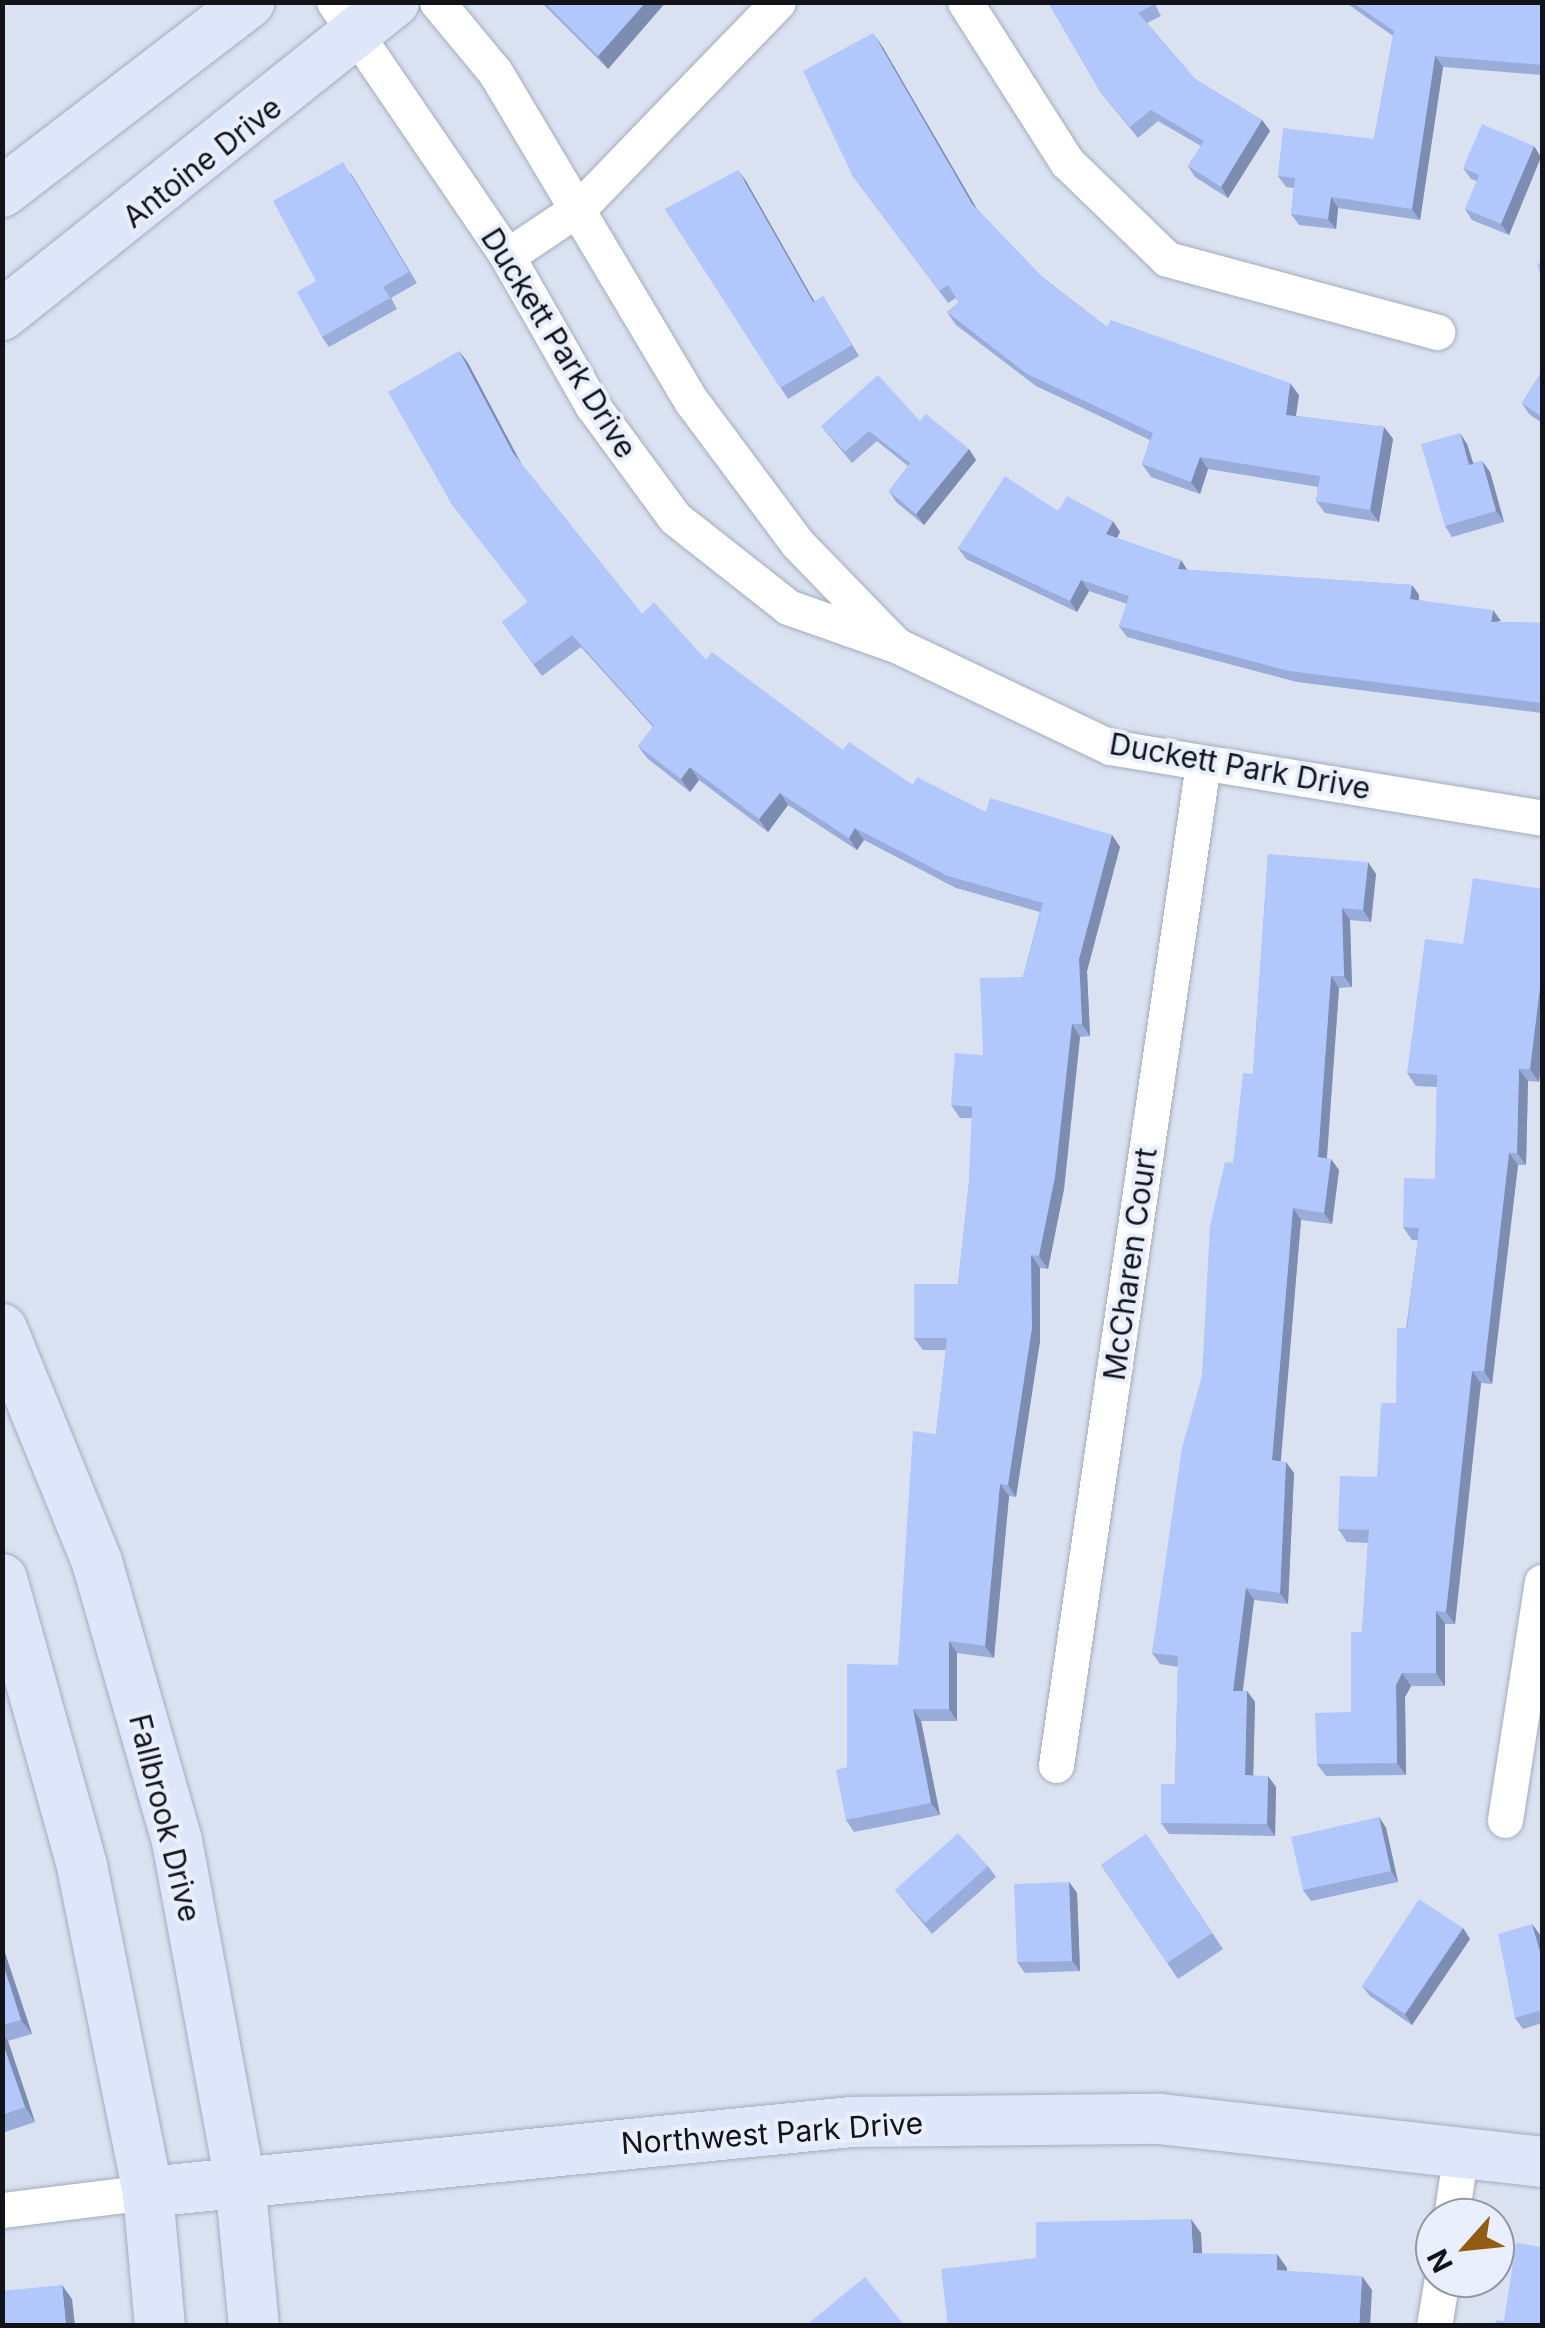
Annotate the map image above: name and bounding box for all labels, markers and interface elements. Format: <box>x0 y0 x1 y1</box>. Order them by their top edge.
street label: Antoine Drive <box>116 89 288 235</box>
street label: Duckett Park Drive <box>474 221 644 465</box>
street label: Duckett Park Drive <box>1107 725 1373 807</box>
street label: McCharen Court <box>1096 1145 1164 1383</box>
street label: Fallbrook Drive <box>122 1710 208 1926</box>
street label: Northwest Park Drive <box>620 2104 924 2162</box>
north arrow <box>1415 2198 1515 2298</box>
text: N <box>1420 2243 1460 2278</box>

